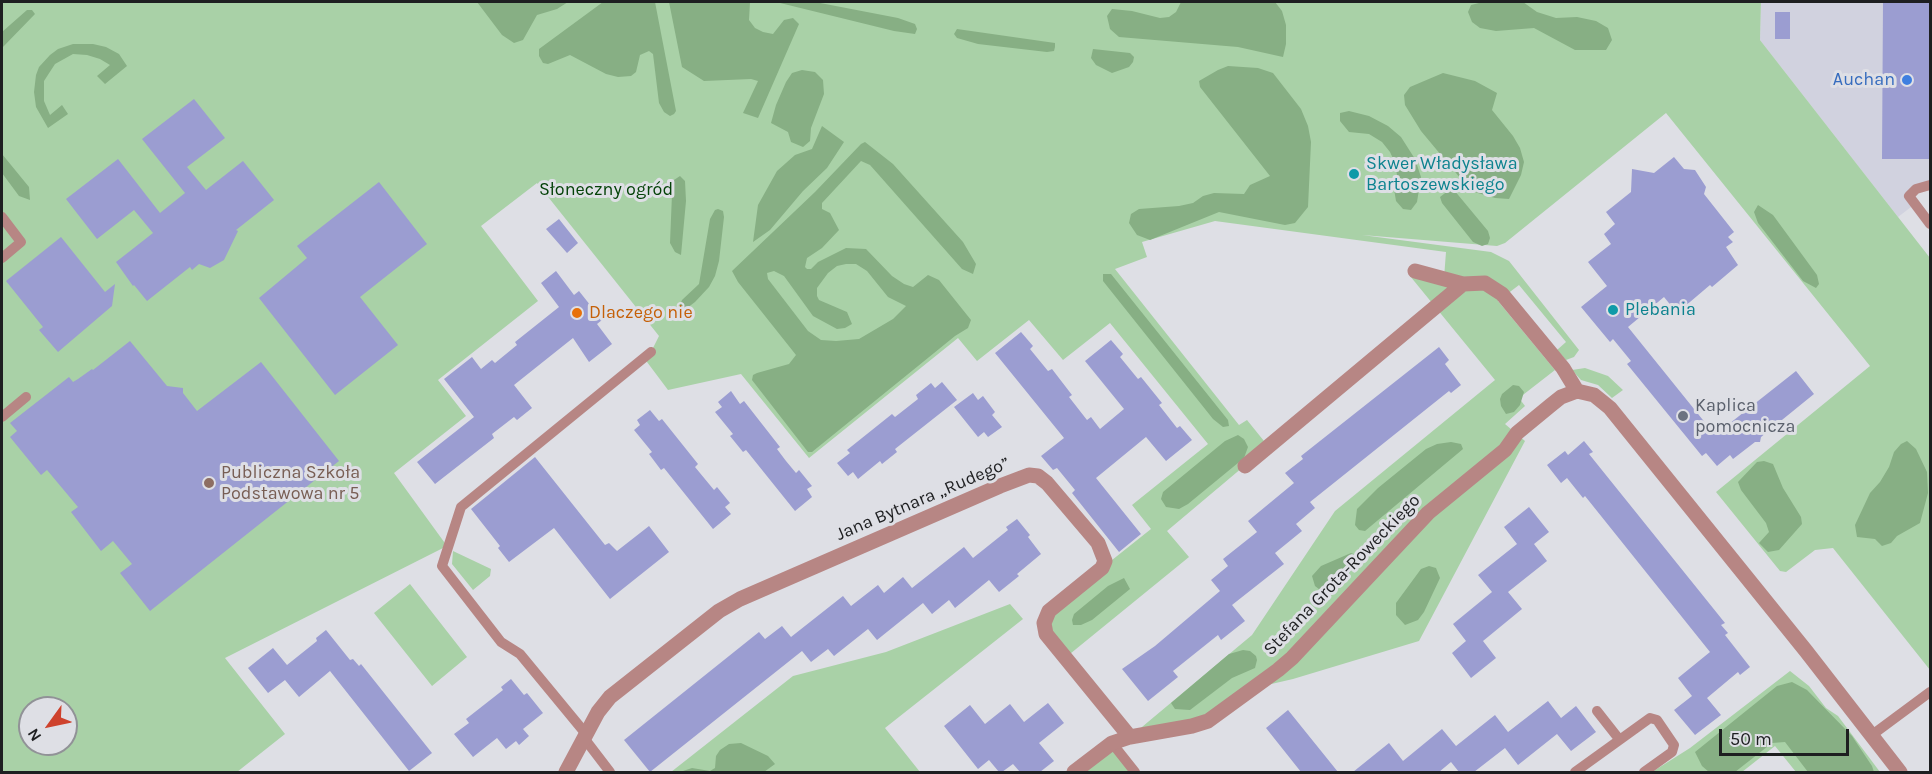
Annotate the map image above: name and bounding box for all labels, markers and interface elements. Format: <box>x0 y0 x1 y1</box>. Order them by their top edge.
place label: Auchan <box>1833 69 1895 91</box>
marker: Auchan <box>1900 73 1914 87</box>
place label: Skwer Władysława Bartoszewskiego <box>1366 153 1518 195</box>
marker: Skwer Władysława Bartoszewskiego <box>1347 167 1361 181</box>
park label: Słoneczny ogród <box>539 179 673 201</box>
place label: Plebania <box>1625 299 1696 321</box>
place label: Dlaczego nie <box>589 302 693 324</box>
marker: Plebania <box>1606 303 1620 317</box>
marker: Dlaczego nie <box>570 306 584 320</box>
place label: Kaplica pomocnicza <box>1695 395 1795 438</box>
marker: Kaplica pomocnicza <box>1676 409 1690 423</box>
street label: Jana Bytnara „Rudego” <box>833 453 1013 545</box>
place label: Publiczna Szkoła Podstawowa nr 5 <box>221 462 360 504</box>
marker: Publiczna Szkoła Podstawowa nr 5 <box>202 476 216 490</box>
street label: Stefana Grota-Roweckiego <box>1259 490 1425 660</box>
north arrow <box>18 696 78 756</box>
scale bar <box>1722 717 1852 755</box>
text: N <box>23 725 45 745</box>
text: 50 m <box>1730 728 1772 750</box>

